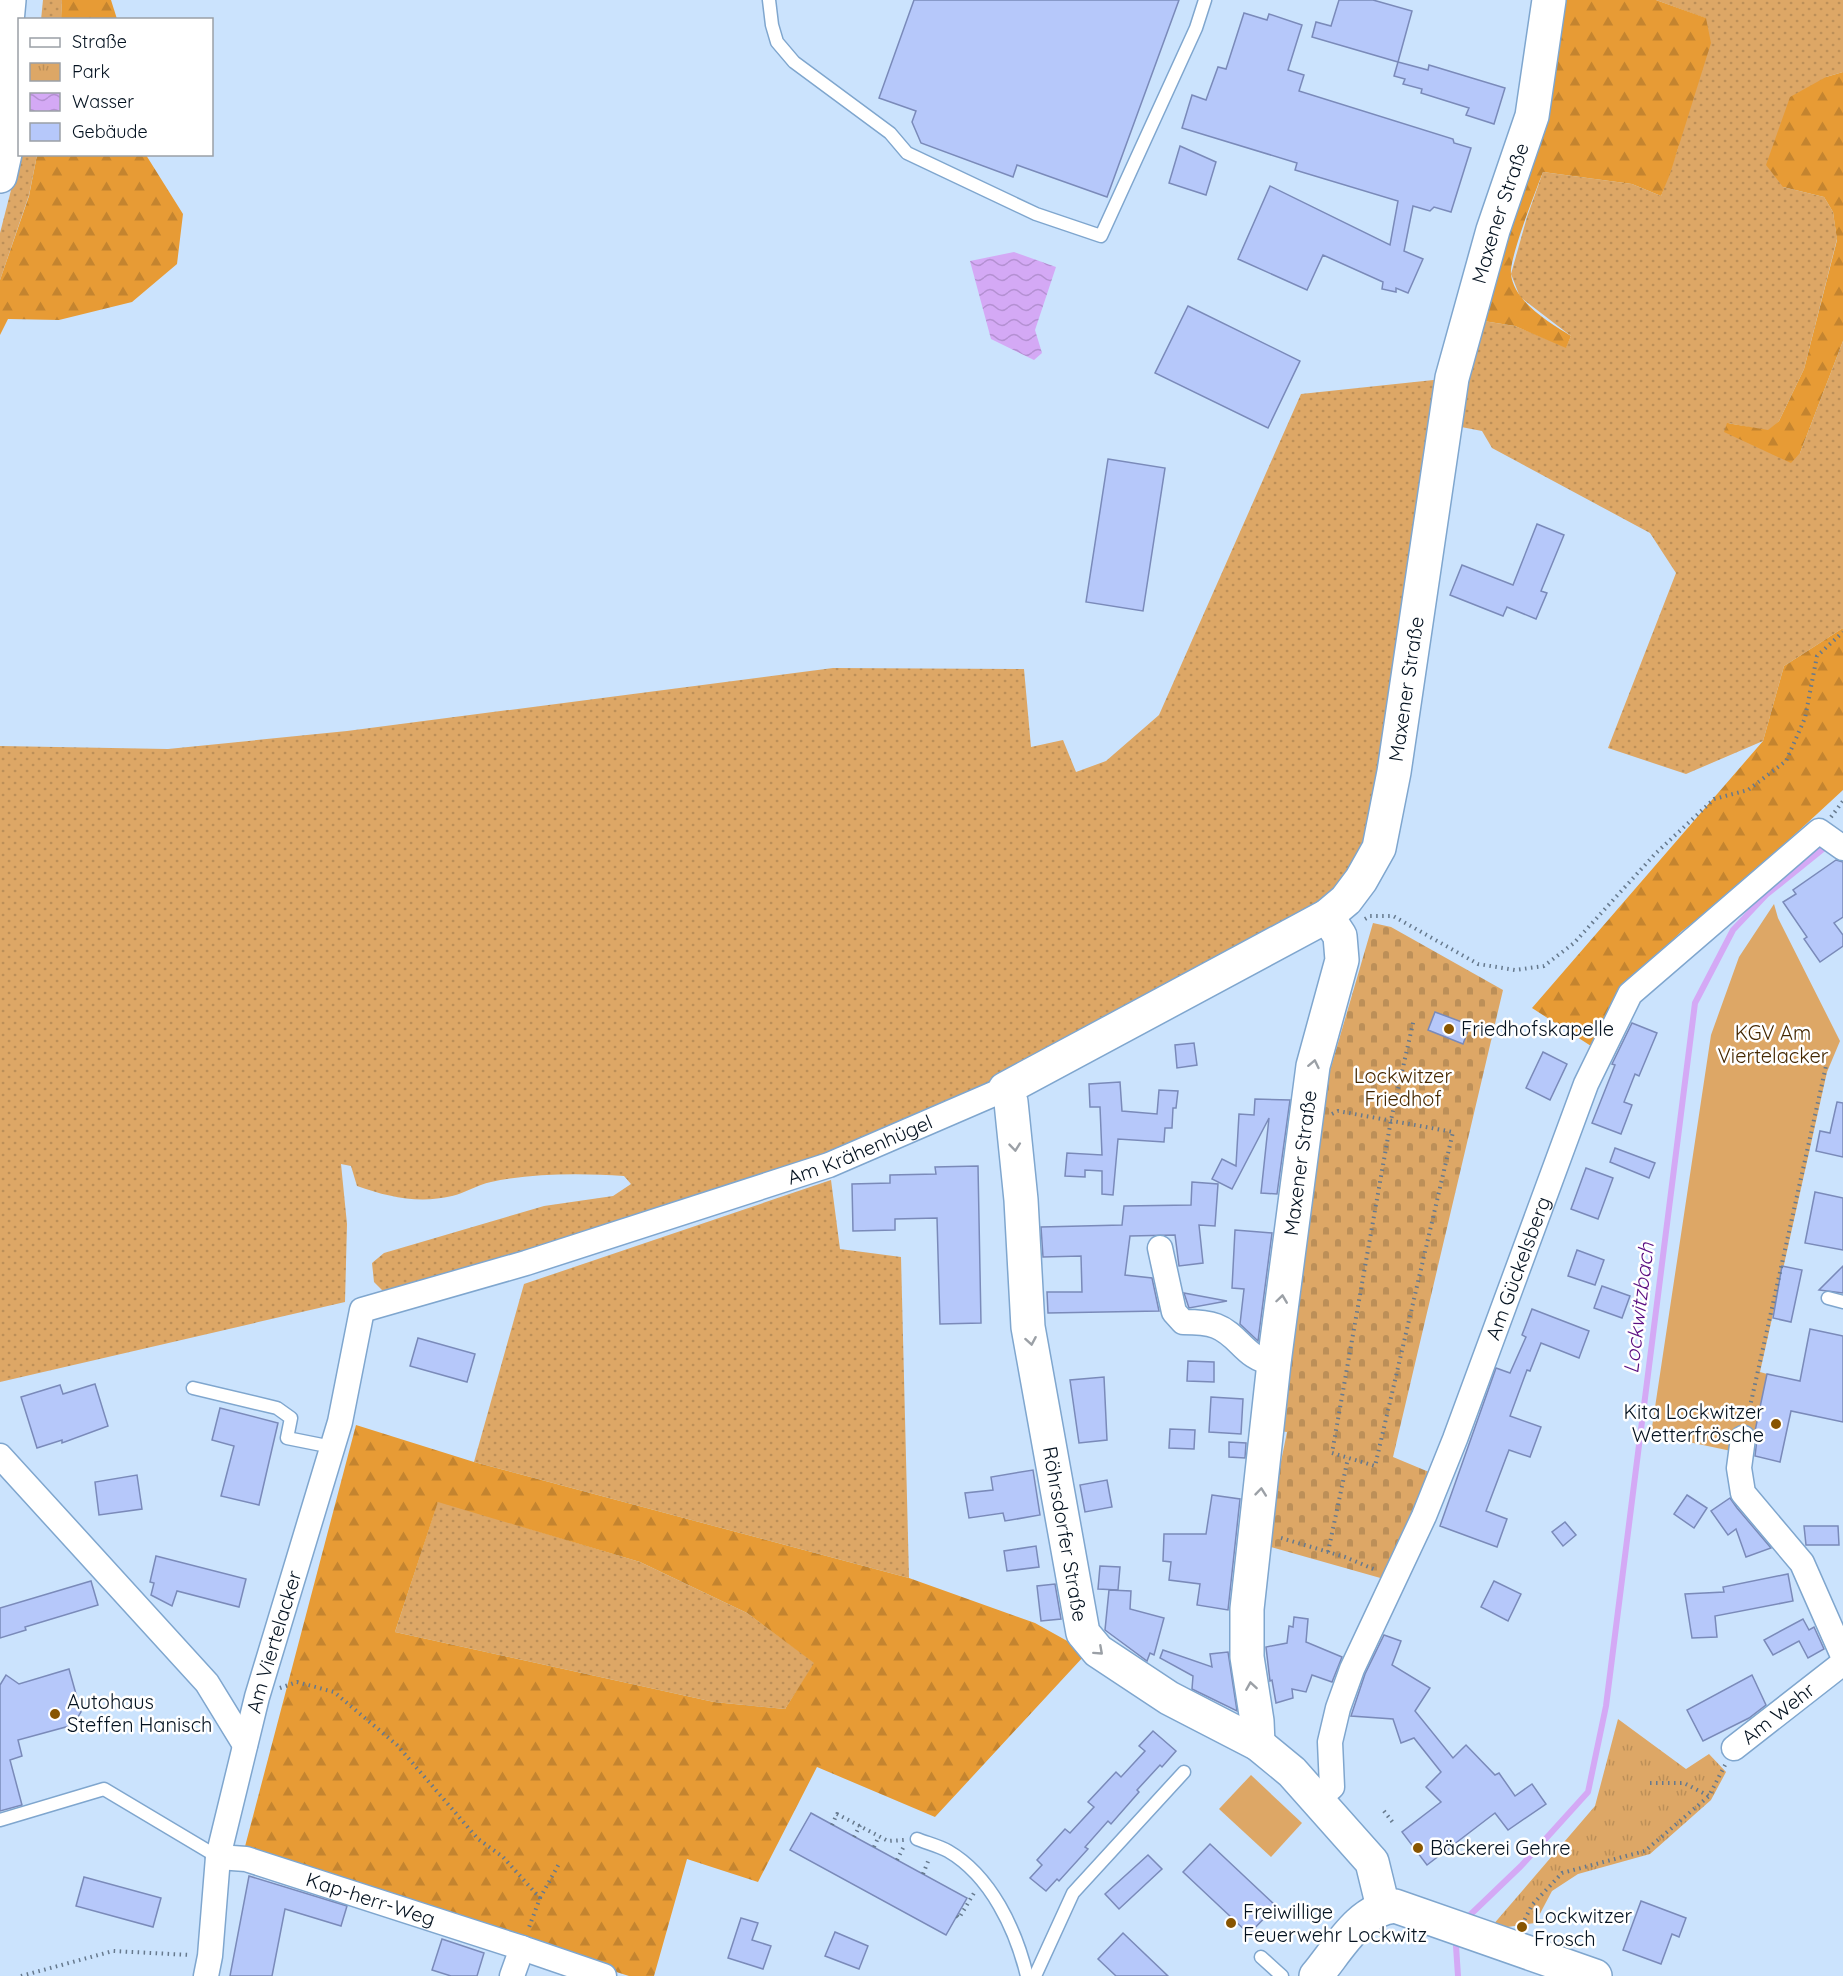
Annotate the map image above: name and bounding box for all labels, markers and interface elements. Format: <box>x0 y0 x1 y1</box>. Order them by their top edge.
legend <box>18 18 213 156</box>
text: Straße <box>72 30 127 53</box>
text: Park <box>72 60 110 83</box>
text: Wasser <box>72 90 134 113</box>
text: Gebäude <box>72 120 148 143</box>
street label: Maxener Straße <box>1466 139 1534 286</box>
street label: Maxener Straße <box>1383 615 1429 763</box>
place label: Friedhofskapelle <box>1461 1016 1614 1041</box>
park label: KGV Am Viertelacker <box>1718 1020 1829 1068</box>
marker: Friedhofskapelle <box>1442 1022 1456 1036</box>
one-way arrow <box>1307 1059 1320 1069</box>
park label: Lockwitzer Friedhof <box>1354 1063 1452 1111</box>
street label: Maxener Straße <box>1278 1089 1322 1237</box>
street label: Am Krähenhügel <box>784 1109 936 1190</box>
one-way arrow <box>1008 1142 1021 1151</box>
street label: Am Gückelsberg <box>1480 1193 1555 1343</box>
water label: Lockwitzbach <box>1617 1240 1659 1375</box>
one-way arrow <box>1276 1294 1288 1303</box>
one-way arrow <box>1024 1336 1037 1346</box>
place label: Kita Lockwitzer Wetterfrösche <box>1624 1399 1764 1447</box>
marker: Kita Lockwitzer Wetterfrösche <box>1769 1417 1783 1431</box>
street label: Röhrsdorfer Straße <box>1038 1444 1093 1624</box>
one-way arrow <box>1254 1488 1267 1497</box>
street label: Am Viertelacker <box>241 1567 307 1716</box>
one-way arrow <box>1093 1644 1103 1655</box>
street label: Am Wehr <box>1736 1677 1820 1749</box>
one-way arrow <box>1246 1682 1258 1691</box>
place label: Autohaus Steffen Hanisch <box>67 1689 212 1737</box>
marker: Autohaus Steffen Hanisch <box>48 1707 62 1721</box>
place label: Bäckerei Gehre <box>1430 1835 1570 1860</box>
marker: Bäckerei Gehre <box>1411 1841 1425 1855</box>
street label: Kap-herr-Weg <box>303 1866 438 1931</box>
place label: Freiwillige Feuerwehr Lockwitz <box>1243 1899 1427 1947</box>
place label: Lockwitzer Frosch <box>1534 1903 1633 1951</box>
marker: Freiwillige Feuerwehr Lockwitz <box>1224 1916 1238 1930</box>
marker: Lockwitzer Frosch <box>1515 1920 1529 1934</box>

